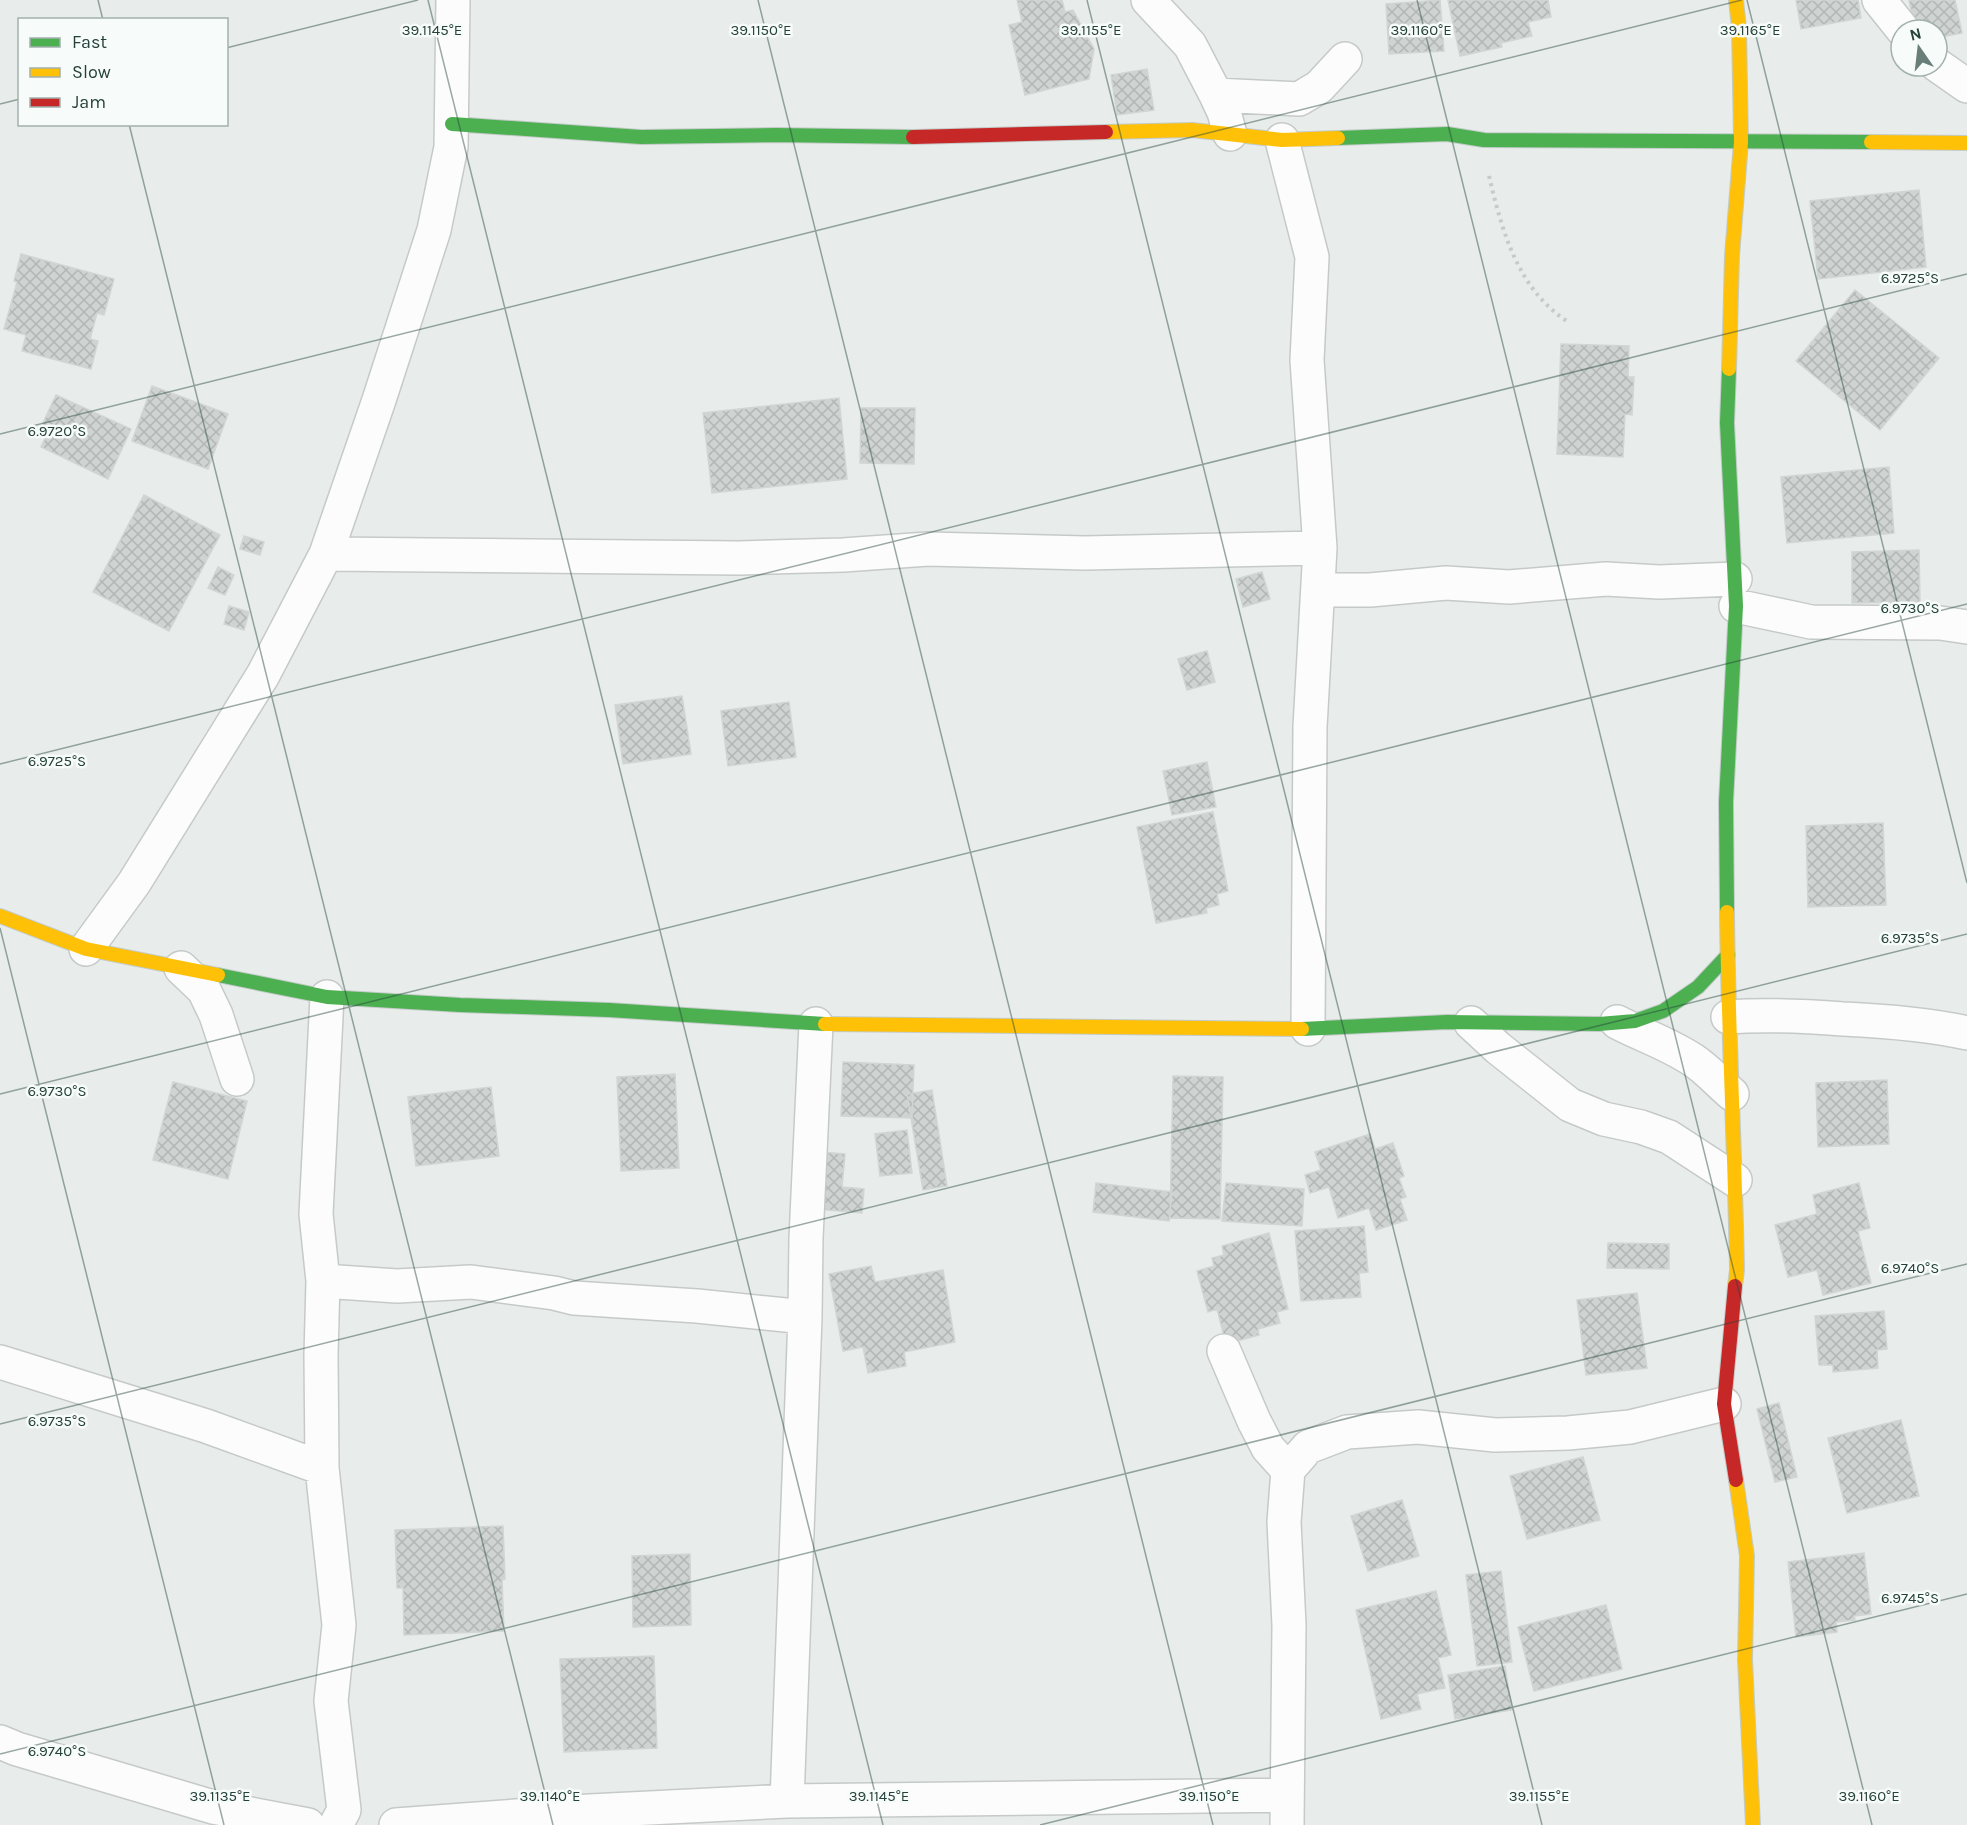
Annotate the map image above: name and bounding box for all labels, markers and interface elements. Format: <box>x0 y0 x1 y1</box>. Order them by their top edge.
legend <box>18 18 228 126</box>
north arrow <box>1889 18 1949 78</box>
text: 39.1145°E <box>402 21 462 39</box>
text: 39.1150°E <box>730 21 792 39</box>
text: 39.1155°E <box>1061 21 1121 39</box>
text: 39.1160°E <box>1390 21 1452 39</box>
text: 39.1165°E <box>1720 21 1780 39</box>
text: N <box>1908 23 1923 45</box>
text: Fast <box>72 31 107 53</box>
text: Slow <box>72 61 111 83</box>
text: Jam <box>72 91 106 113</box>
text: 6.9725°S <box>1881 269 1939 287</box>
text: 6.9720°S <box>28 422 86 440</box>
text: 6.9730°S <box>1881 599 1939 617</box>
text: 6.9725°S <box>28 752 86 770</box>
text: 6.9735°S <box>1881 929 1939 947</box>
text: 6.9730°S <box>28 1082 86 1100</box>
text: 6.9740°S <box>1881 1259 1939 1277</box>
text: 6.9735°S <box>28 1412 86 1430</box>
text: 6.9745°S <box>1881 1589 1939 1607</box>
text: 6.9740°S <box>28 1742 86 1760</box>
text: 39.1135°E <box>189 1787 251 1805</box>
text: 39.1140°E <box>520 1787 580 1805</box>
text: 39.1145°E <box>849 1787 909 1805</box>
text: 39.1150°E <box>1178 1787 1240 1805</box>
text: 39.1155°E <box>1509 1787 1569 1805</box>
text: 39.1160°E <box>1838 1787 1900 1805</box>

